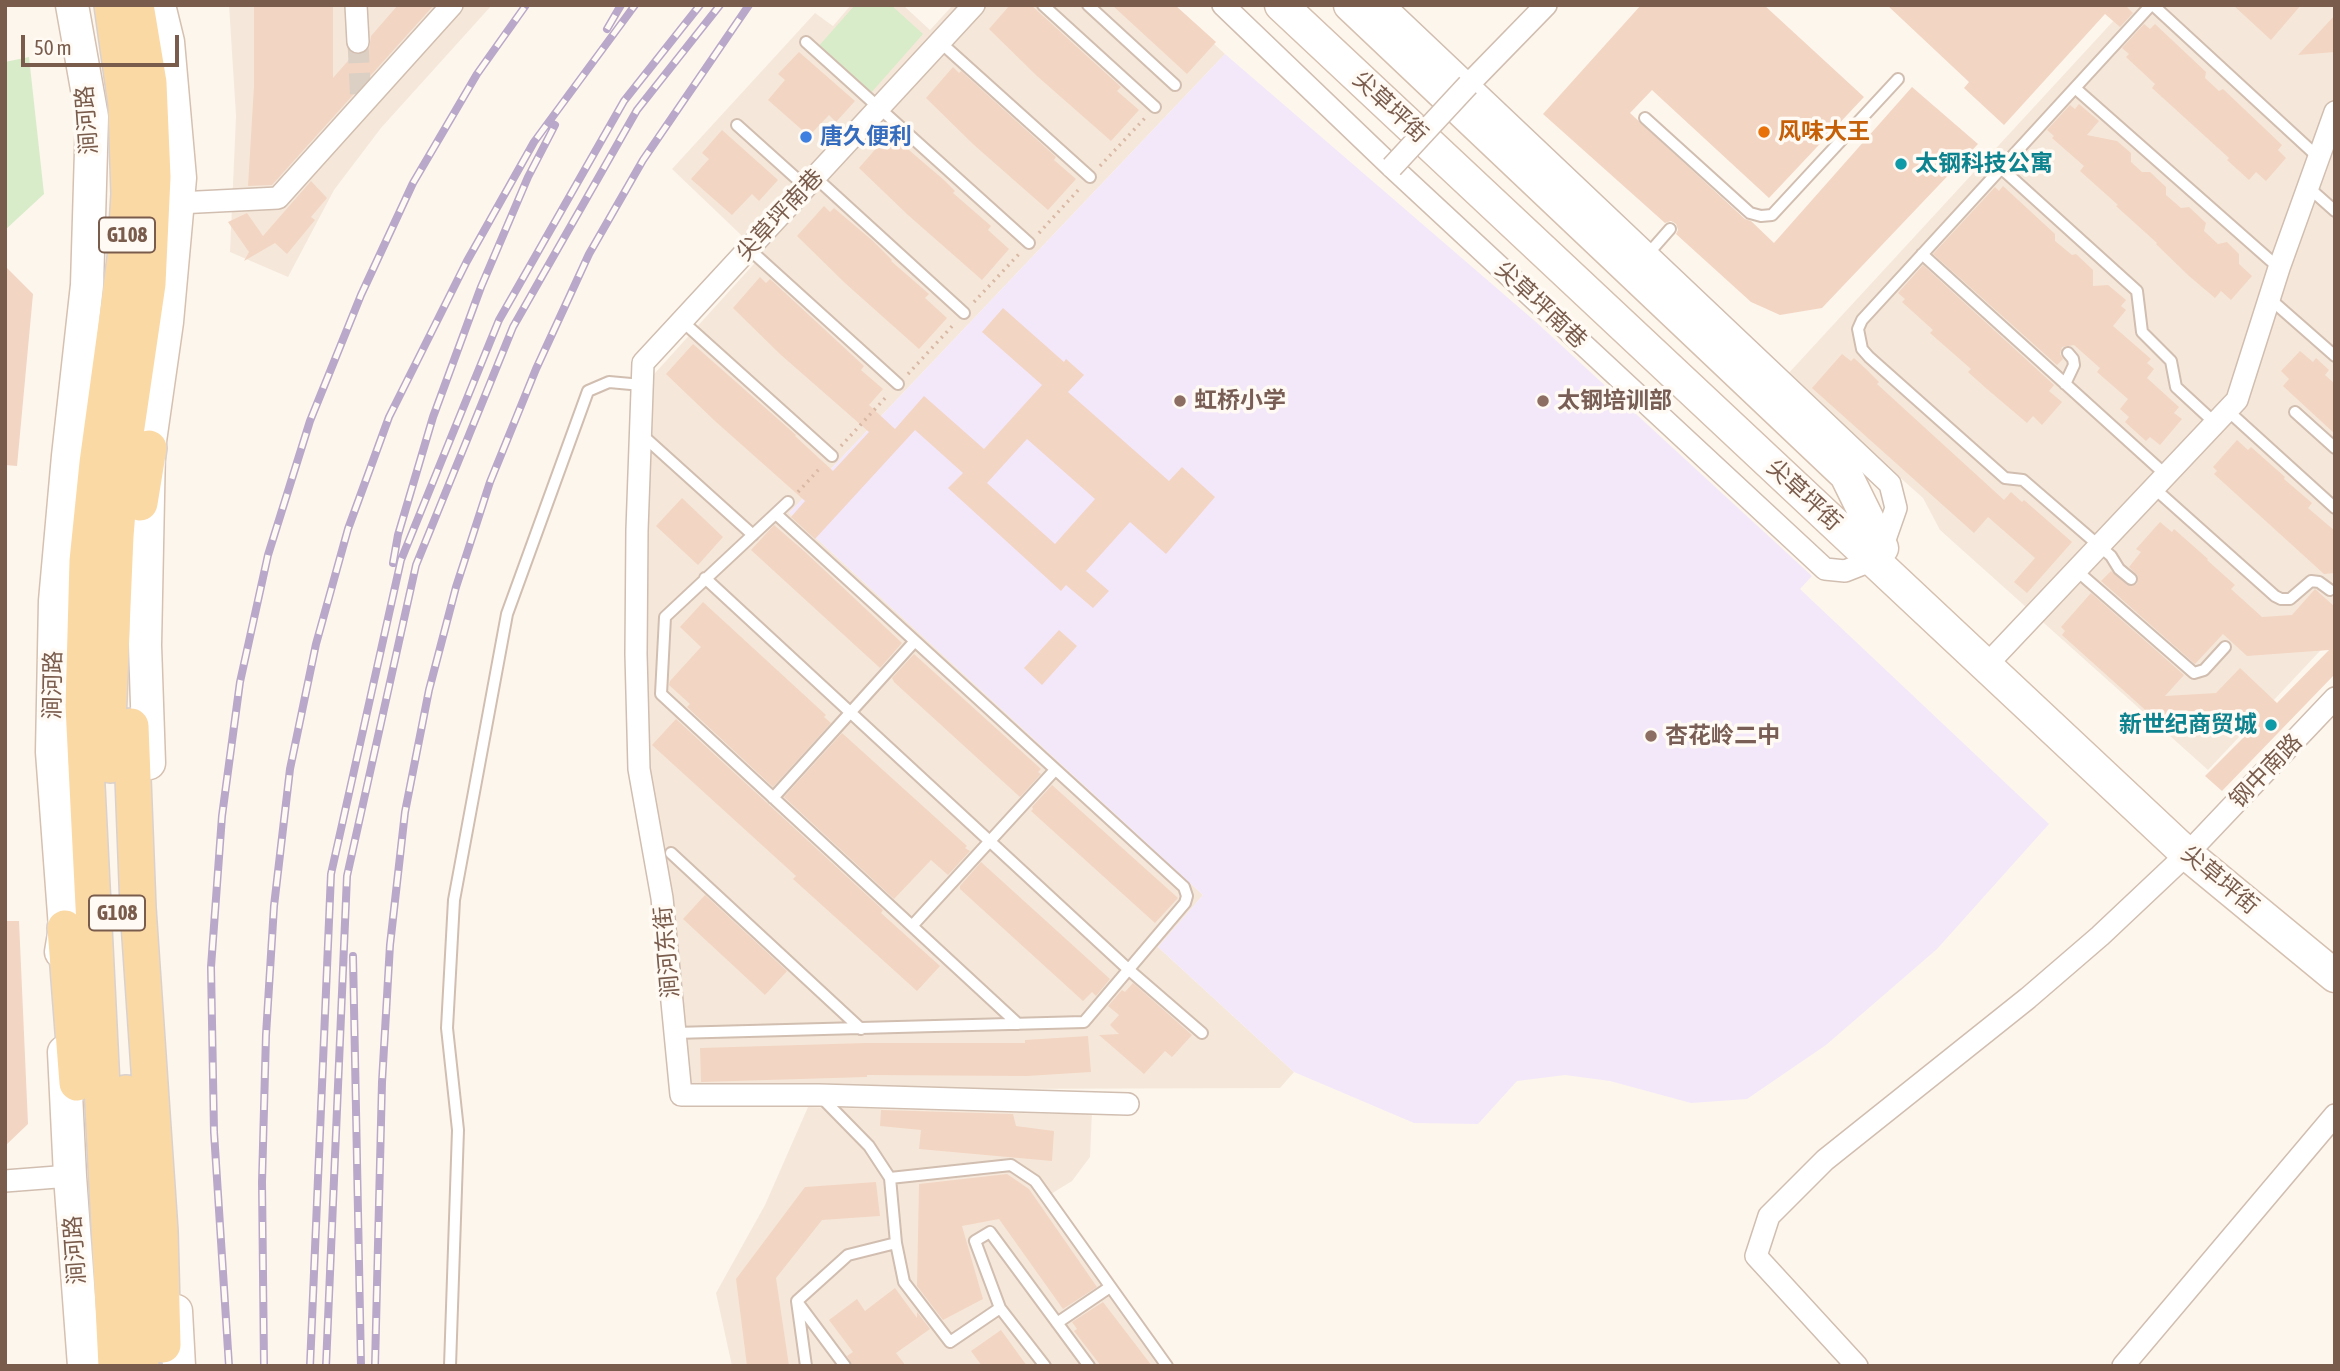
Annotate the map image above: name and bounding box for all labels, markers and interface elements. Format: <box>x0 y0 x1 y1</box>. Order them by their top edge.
scale bar <box>24 21 182 65</box>
text: 50 m <box>34 35 72 59</box>
street label: 尖草坪街 <box>1347 66 1433 148</box>
street label: 涧河路 <box>71 85 103 155</box>
place label: 风味大王 <box>1778 118 1870 146</box>
place label: 唐久便利 <box>820 123 912 151</box>
marker: 风味大王 <box>1756 124 1772 140</box>
marker: 唐久便利 <box>798 129 814 145</box>
place label: 太钢科技公寓 <box>1915 150 2053 178</box>
marker: 太钢科技公寓 <box>1893 156 1909 172</box>
street label: 尖草坪南巷 <box>731 164 829 266</box>
road number: G108 <box>99 218 155 252</box>
street label: 尖草坪南巷 <box>1490 256 1592 354</box>
place label: 虹桥小学 <box>1194 387 1286 415</box>
place label: 太钢培训部 <box>1557 387 1672 415</box>
marker: 虹桥小学 <box>1172 393 1188 409</box>
marker: 太钢培训部 <box>1535 393 1551 409</box>
street label: 尖草坪街 <box>1761 454 1847 536</box>
street label: 涧河路 <box>39 650 67 720</box>
place label: 新世纪商贸城 <box>2119 711 2257 739</box>
marker: 新世纪商贸城 <box>2263 717 2279 733</box>
place label: 杏花岭二中 <box>1665 722 1780 750</box>
marker: 杏花岭二中 <box>1643 728 1659 744</box>
street label: 钢中南路 <box>2224 728 2308 814</box>
street label: 尖草坪街 <box>2176 840 2264 920</box>
road number: G108 <box>89 895 145 930</box>
street label: 涧河东街 <box>649 905 685 999</box>
street label: 涧河路 <box>59 1215 91 1285</box>

